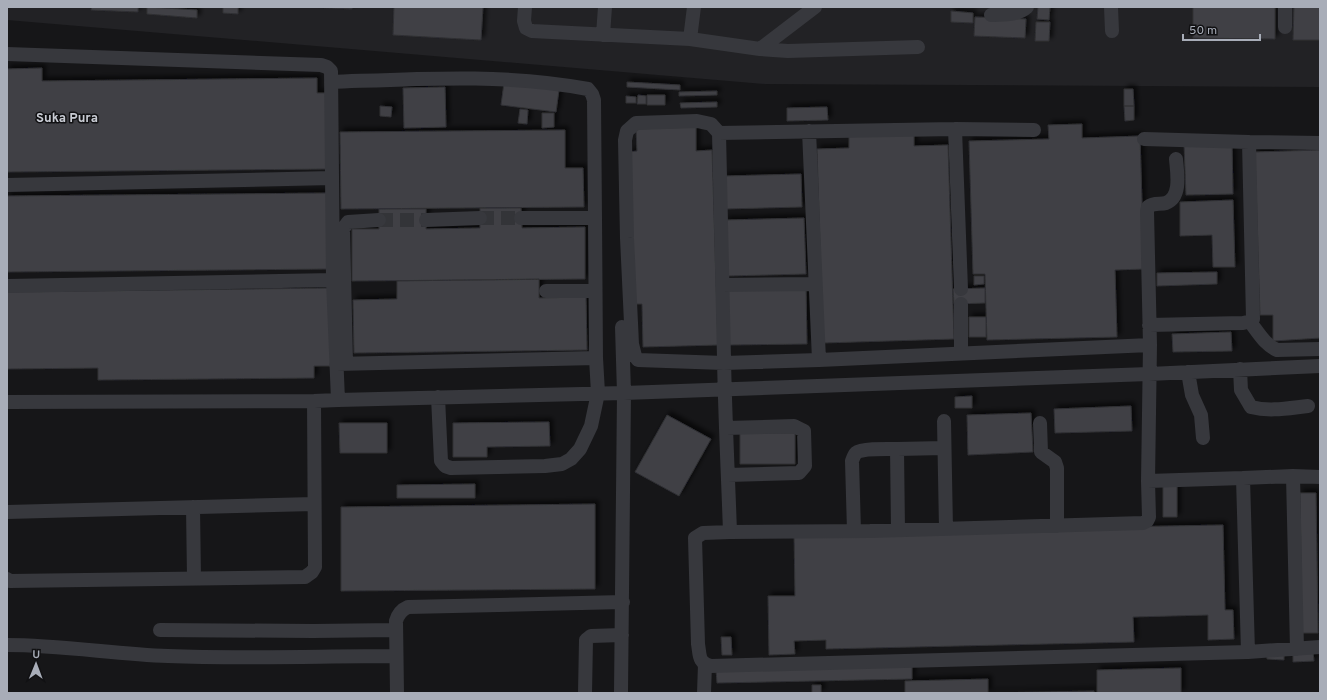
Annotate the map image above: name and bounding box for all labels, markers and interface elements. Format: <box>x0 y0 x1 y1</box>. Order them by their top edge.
scale bar <box>1183 16 1260 42</box>
text: 50 m <box>1189 23 1217 39</box>
district label: Suka Pura <box>36 111 98 127</box>
north arrow <box>16 644 56 684</box>
text: U <box>32 648 40 662</box>

